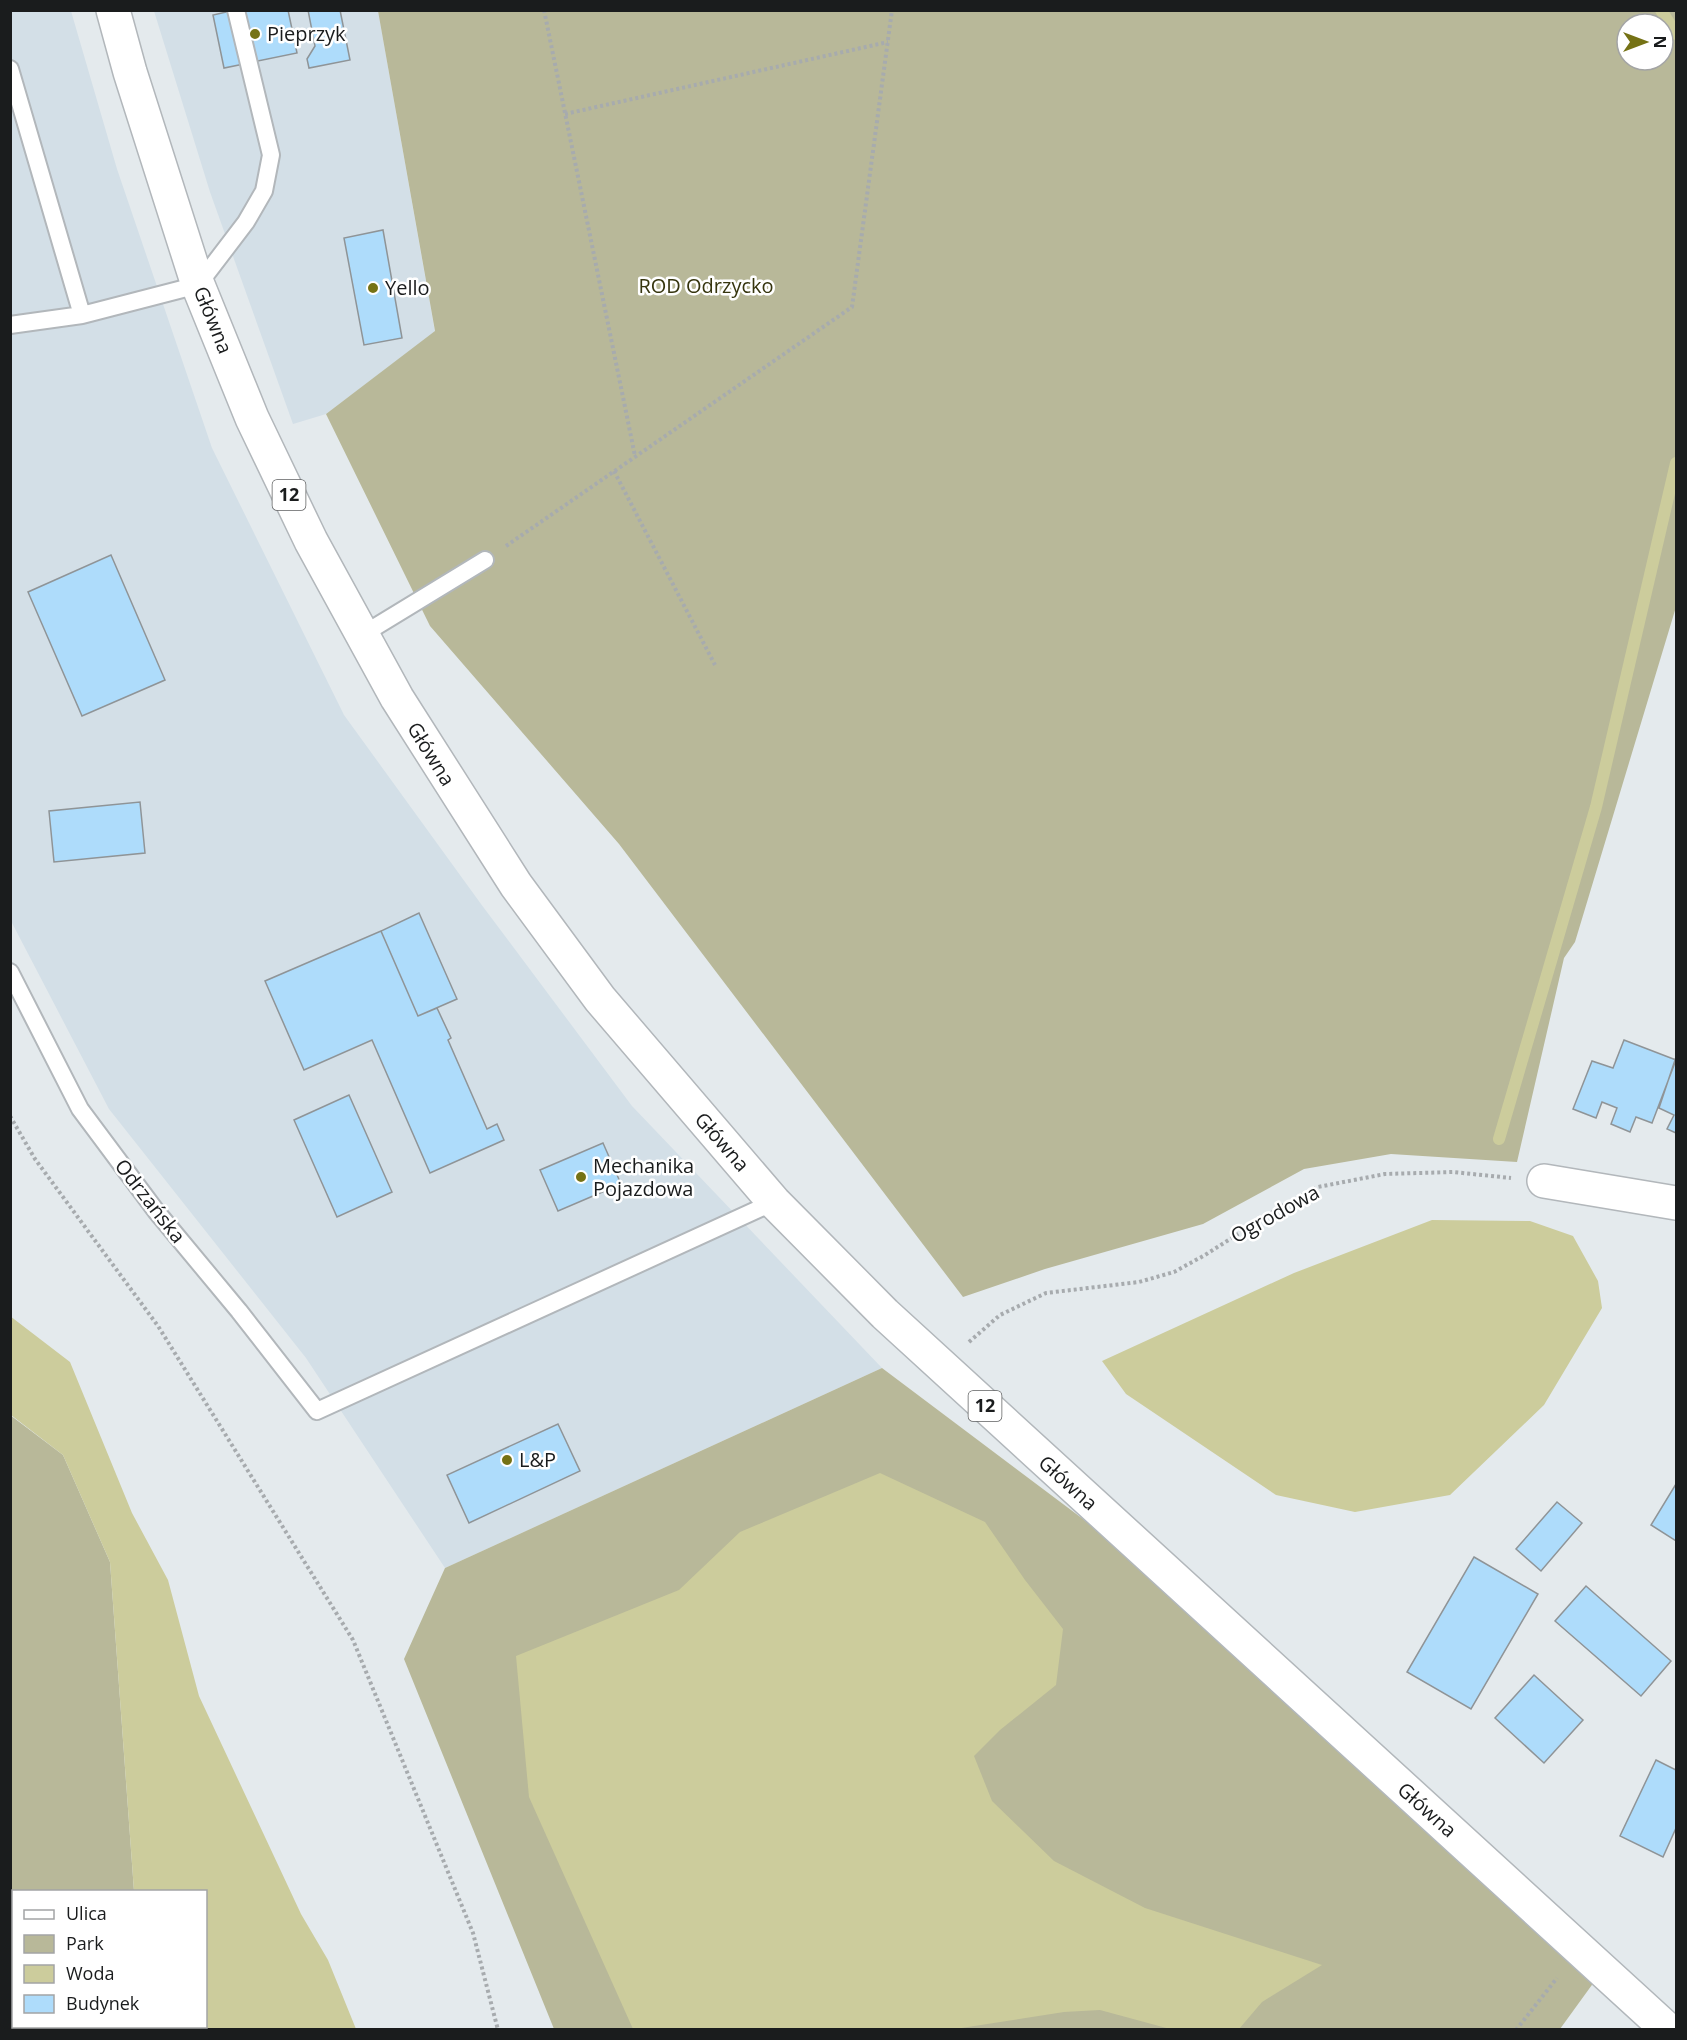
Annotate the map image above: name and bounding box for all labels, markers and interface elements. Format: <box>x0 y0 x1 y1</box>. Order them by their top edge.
north arrow <box>1615 12 1675 72</box>
place label: Pieprzyk <box>267 20 346 47</box>
marker: Pieprzyk <box>248 27 262 41</box>
text: N <box>1649 35 1671 49</box>
park label: ROD Odrzycko <box>638 272 774 299</box>
place label: Yello <box>385 274 430 301</box>
marker: Yello <box>366 281 380 295</box>
street label: Główna <box>188 282 239 358</box>
road number: 12 <box>272 480 306 510</box>
street label: Główna <box>401 717 462 791</box>
street label: Główna <box>689 1106 756 1177</box>
place label: Mechanika Pojazdowa <box>593 1152 694 1202</box>
street label: Odrzańska <box>109 1153 192 1248</box>
marker: Mechanika Pojazdowa <box>574 1170 588 1184</box>
street label: Ogrodowa <box>1226 1178 1324 1249</box>
road number: 12 <box>968 1391 1002 1421</box>
place label: L&P <box>519 1446 556 1473</box>
street label: Główna <box>1033 1449 1104 1516</box>
marker: L&P <box>500 1453 514 1467</box>
street label: Główna <box>1392 1776 1463 1843</box>
legend <box>12 1890 207 2028</box>
text: Ulica <box>66 1901 107 1925</box>
text: Park <box>66 1931 104 1955</box>
text: Woda <box>66 1961 114 1985</box>
text: Budynek <box>66 1991 140 2015</box>

